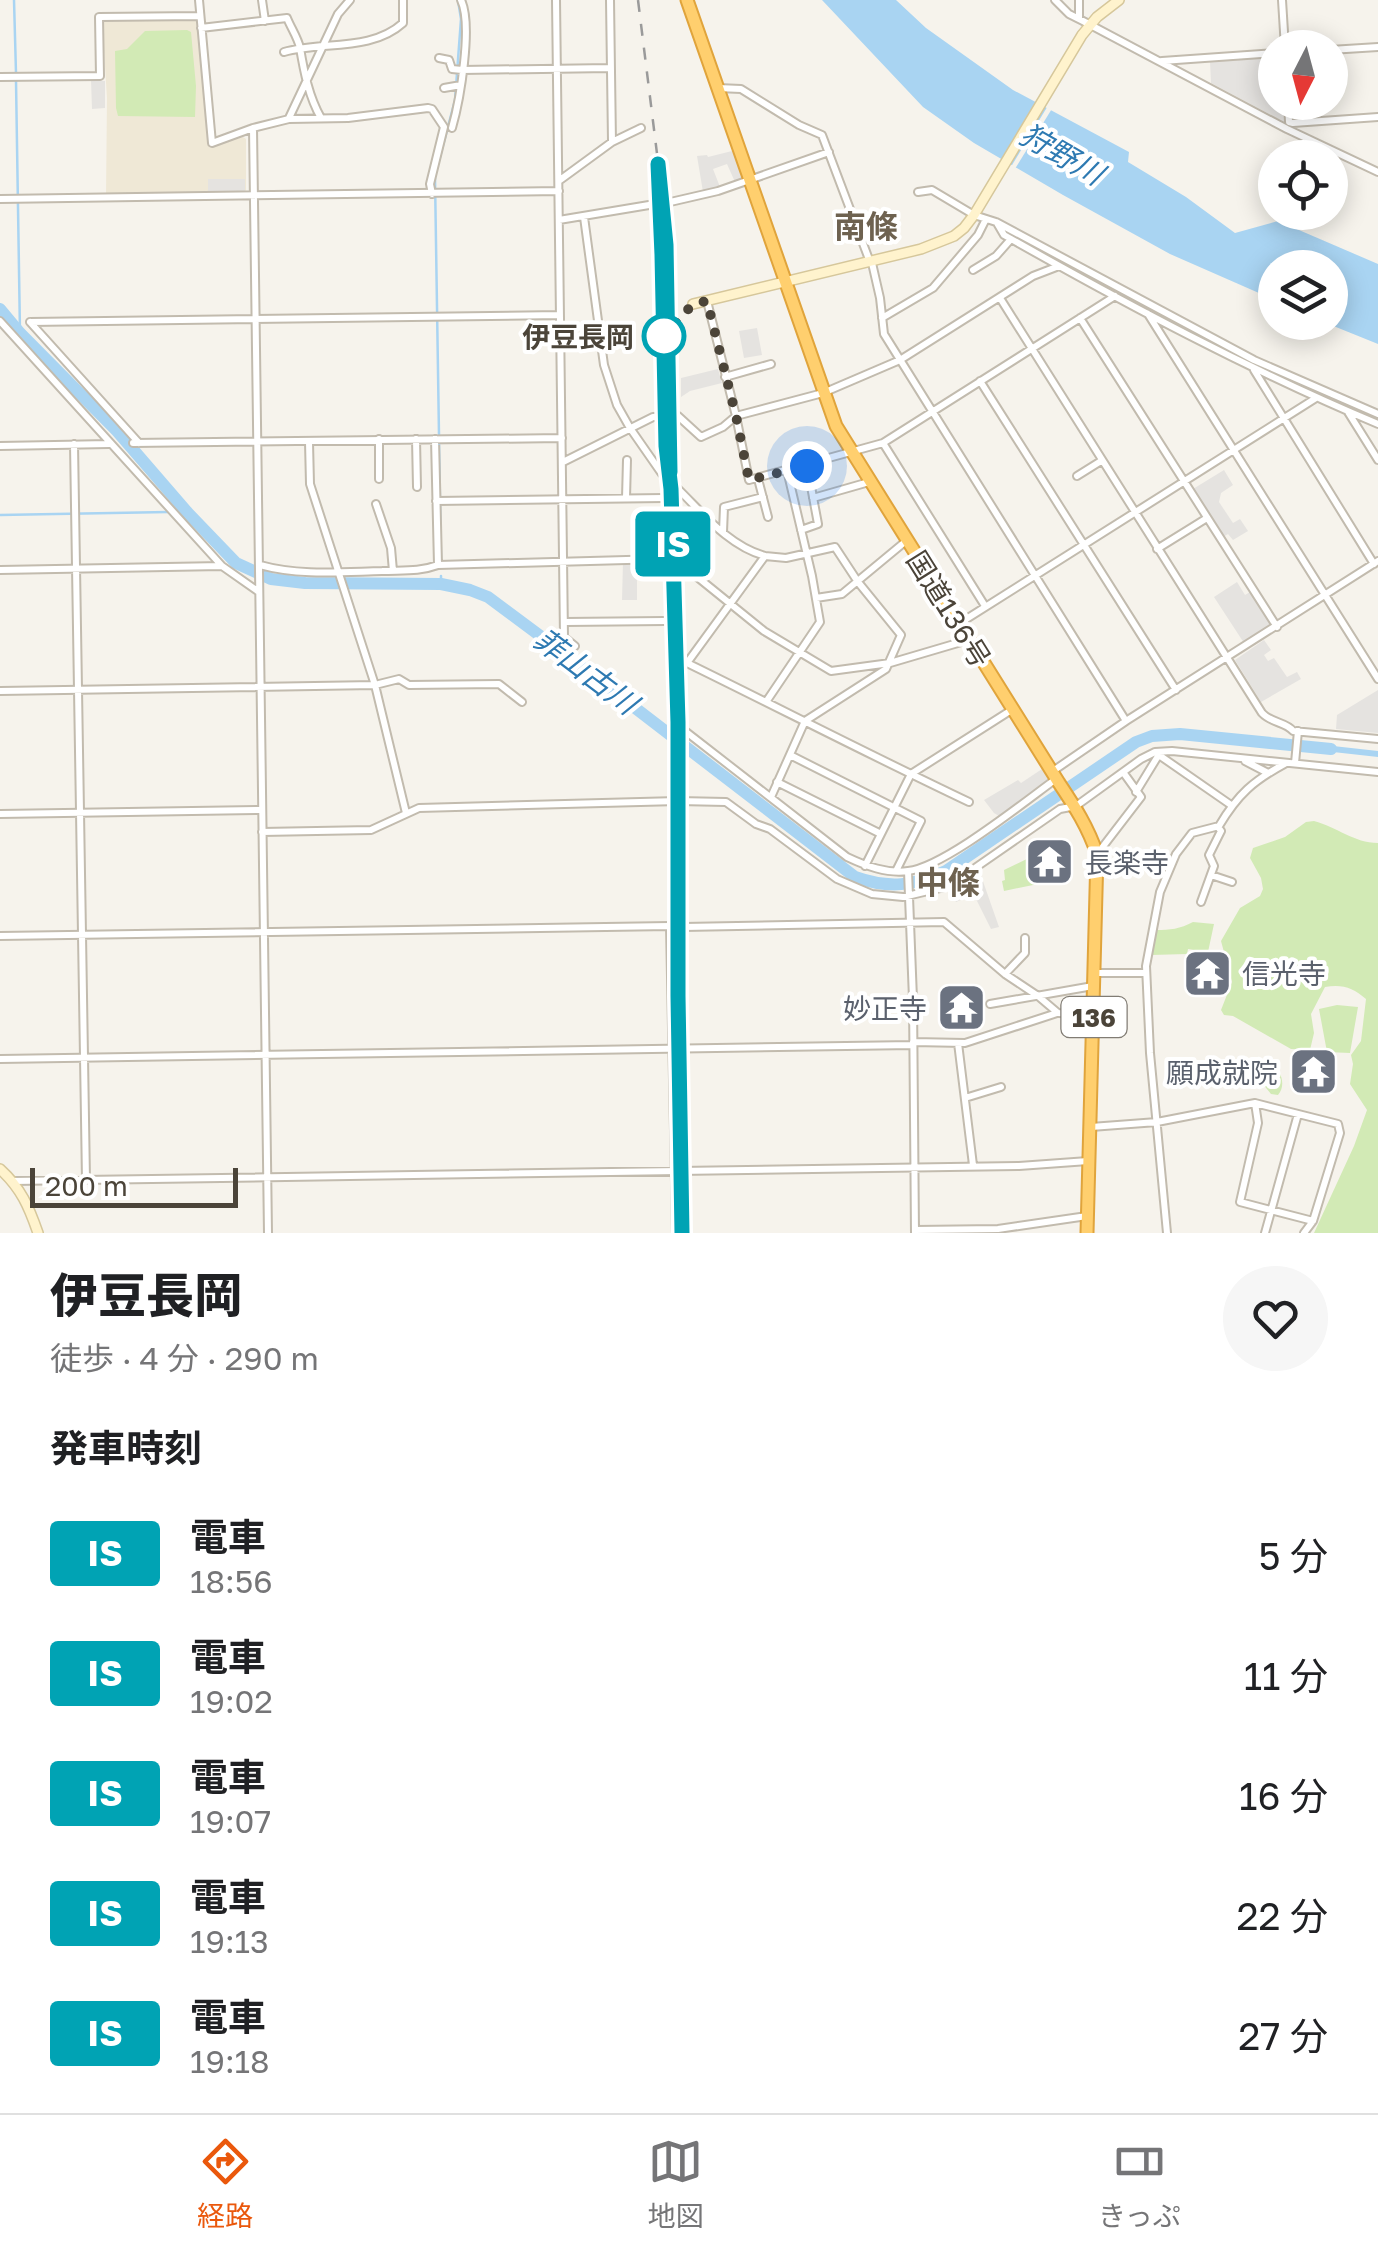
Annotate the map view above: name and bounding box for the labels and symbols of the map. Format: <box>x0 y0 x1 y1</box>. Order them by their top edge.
north arrow <box>1258 30 1348 120</box>
water label: 狩野川 <box>1014 116 1113 194</box>
district label: 南條 <box>834 207 898 245</box>
marker: 伊豆長岡 <box>643 315 685 357</box>
place label: 伊豆長岡 <box>522 320 634 353</box>
your location <box>782 441 832 491</box>
line badge: IS <box>628 512 718 576</box>
street label: 国道136号 <box>900 545 998 673</box>
water label: 菲山古川 <box>527 621 647 723</box>
temple icon: 長楽寺 <box>1024 836 1076 888</box>
place label: 長楽寺 <box>1085 846 1169 879</box>
district label: 中條 <box>916 863 980 901</box>
temple icon: 信光寺 <box>1181 947 1233 999</box>
place label: 信光寺 <box>1242 957 1326 990</box>
temple icon: 妙正寺 <box>936 982 988 1034</box>
place label: 妙正寺 <box>843 992 927 1025</box>
road number: 136 <box>1062 997 1126 1037</box>
temple icon: 願成就院 <box>1287 1046 1339 1098</box>
place label: 願成就院 <box>1166 1056 1278 1089</box>
scale bar <box>30 1163 238 1208</box>

